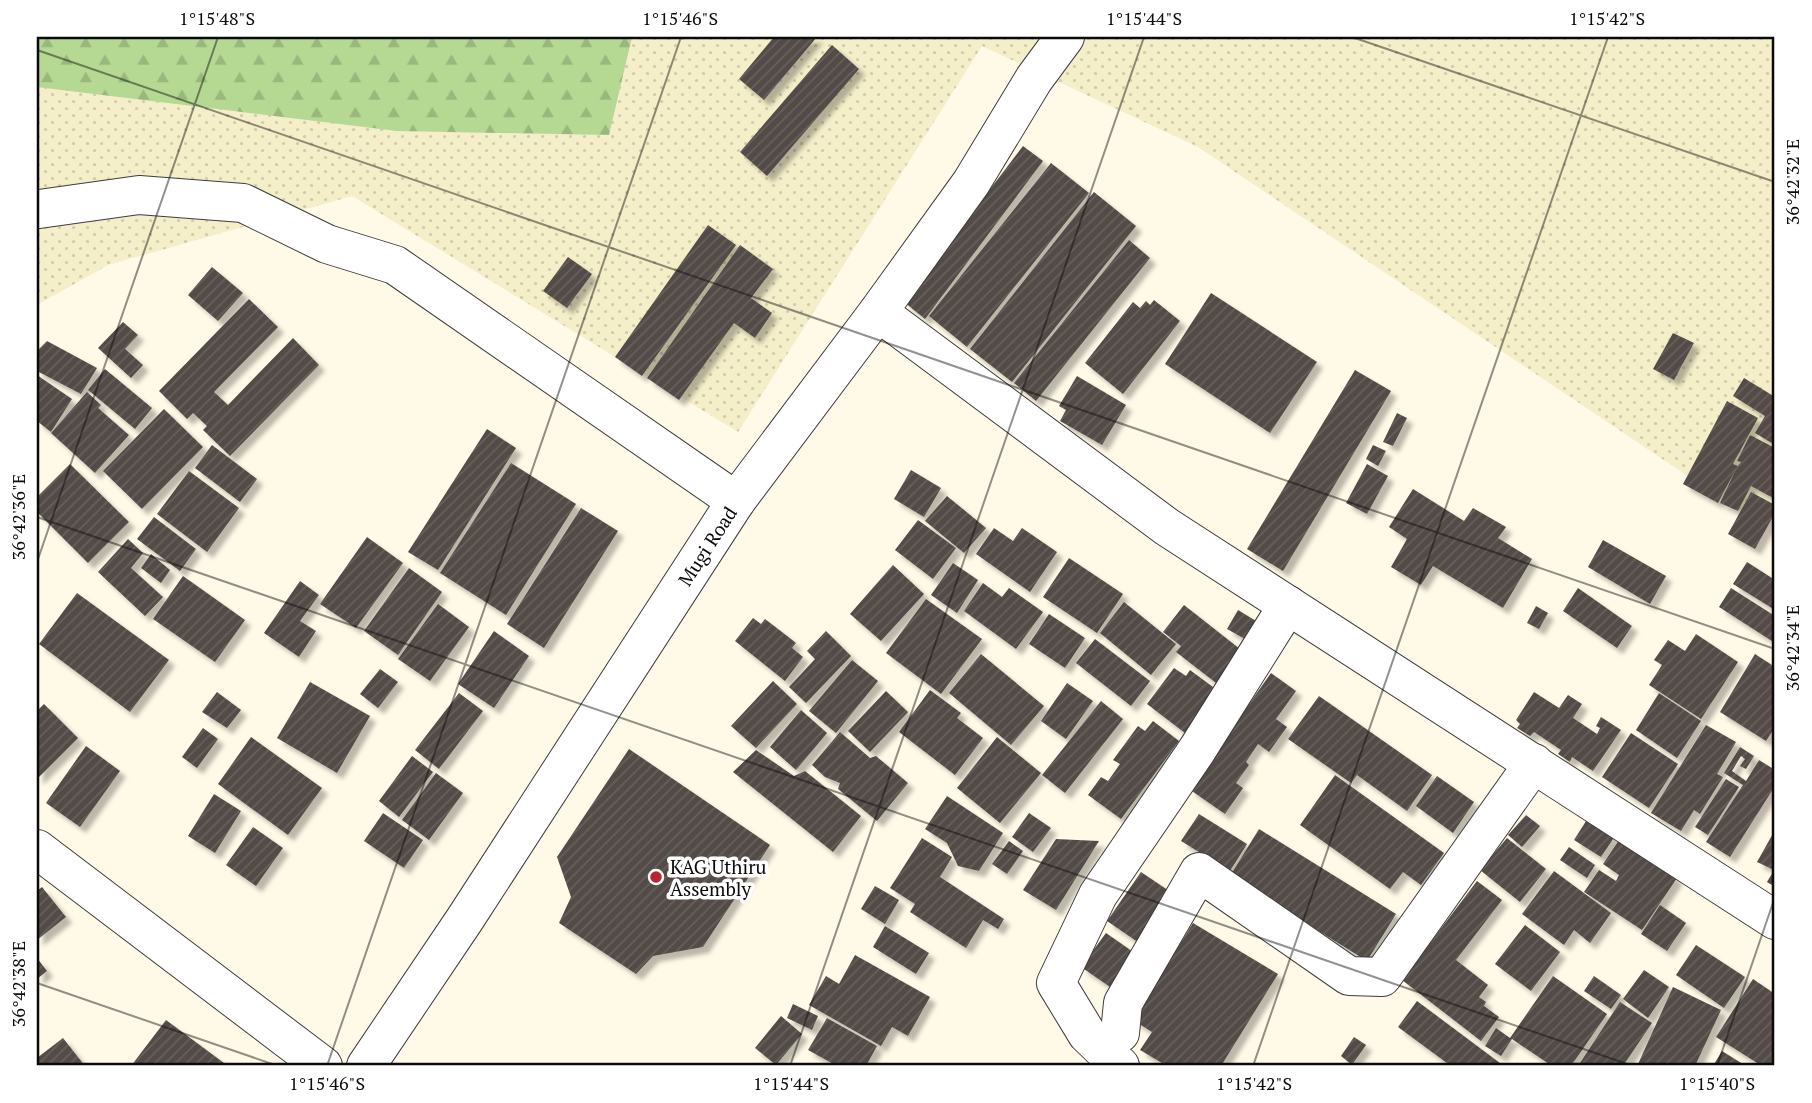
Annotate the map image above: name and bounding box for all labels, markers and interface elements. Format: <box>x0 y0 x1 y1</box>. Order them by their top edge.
text: 1°15'48"S <box>179 6 255 30</box>
text: 1°15'46"S <box>642 6 718 30</box>
text: 1°15'44"S <box>1106 6 1182 30</box>
text: 1°15'42"S <box>1569 6 1645 30</box>
text: 36°42'32"E <box>1780 139 1804 225</box>
text: 36°42'36"E <box>6 474 30 560</box>
street label: Mugi Road <box>672 501 742 591</box>
text: 36°42'34"E <box>1780 605 1804 691</box>
place label: KAG Uthiru Assembly <box>670 854 766 901</box>
marker: KAG Uthiru Assembly <box>648 869 664 885</box>
text: 36°42'38"E <box>6 941 30 1027</box>
text: 1°15'46"S <box>289 1071 365 1095</box>
text: 1°15'44"S <box>753 1071 829 1095</box>
text: 1°15'42"S <box>1216 1071 1292 1095</box>
text: 1°15'40"S <box>1679 1071 1755 1095</box>

